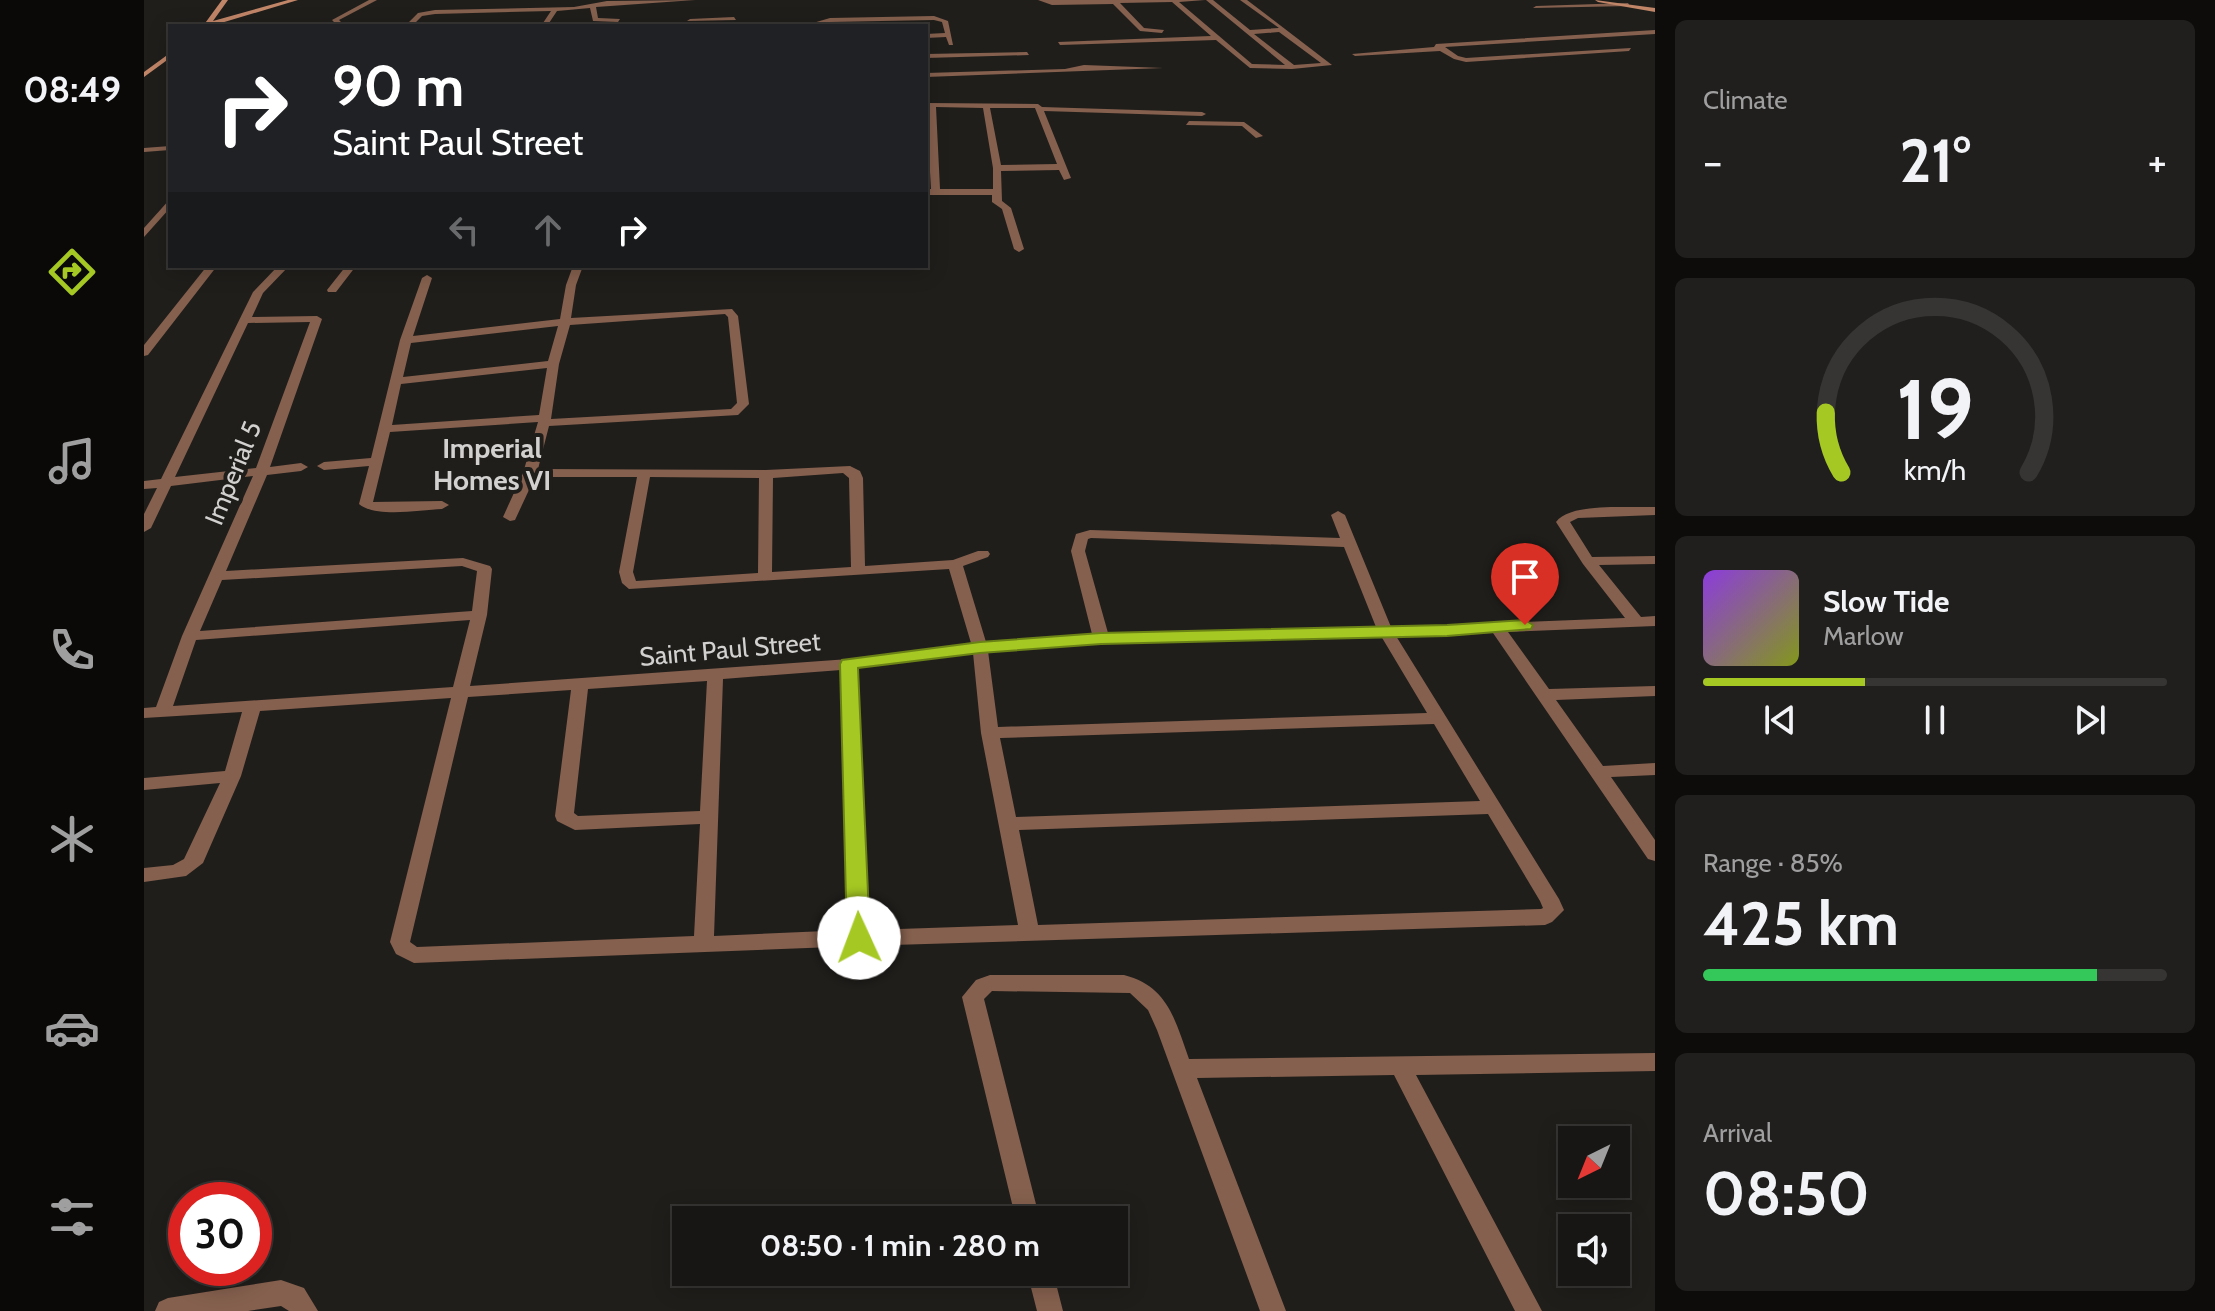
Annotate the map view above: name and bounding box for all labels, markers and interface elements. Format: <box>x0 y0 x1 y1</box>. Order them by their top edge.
text: 90 m <box>332 52 464 120</box>
icon: right <box>200 56 304 160</box>
text: 08:49 <box>23 67 121 111</box>
text: Climate <box>1703 84 1788 116</box>
text: Saint Paul Street <box>332 120 583 164</box>
text: 21° <box>1899 124 1971 197</box>
text: − <box>1703 135 1722 188</box>
text: + <box>2148 135 2167 188</box>
icon: left <box>442 208 486 252</box>
icon: ahead <box>526 208 570 252</box>
icon: right <box>610 208 654 252</box>
icon: directions <box>44 244 100 300</box>
text: 19 <box>1896 359 1974 460</box>
street label: Imperial 5 <box>198 416 268 530</box>
district label: Imperial Homes VI <box>433 431 551 497</box>
icon: music <box>44 433 100 489</box>
text: km/h <box>1904 452 1966 487</box>
pin <box>1491 543 1559 625</box>
icon: arrive <box>1503 555 1547 599</box>
text: Slow Tide <box>1823 583 1950 620</box>
text: Marlow <box>1823 620 1904 652</box>
icon: phone <box>44 622 100 678</box>
street label: Saint Paul Street <box>638 625 822 673</box>
icon: previous <box>1758 698 1802 742</box>
icon: pause <box>1913 698 1957 742</box>
icon: next <box>2068 698 2112 742</box>
icon: climate <box>44 811 100 867</box>
text: Range · 85% <box>1703 847 1843 879</box>
text: 425 km <box>1703 887 1899 960</box>
position arrow <box>817 896 901 980</box>
icon: car <box>44 1000 100 1056</box>
text: Arrival <box>1703 1117 1772 1149</box>
north arrow <box>1558 1126 1630 1198</box>
map controls <box>1558 1126 1630 1286</box>
text: 08:50 <box>1703 1157 1870 1230</box>
speed limit sign: 30 <box>168 1182 272 1286</box>
icon: filters <box>44 1189 100 1245</box>
button: sound <box>1558 1214 1630 1286</box>
text: 08:50 · 1 min · 280 m <box>760 1227 1040 1264</box>

